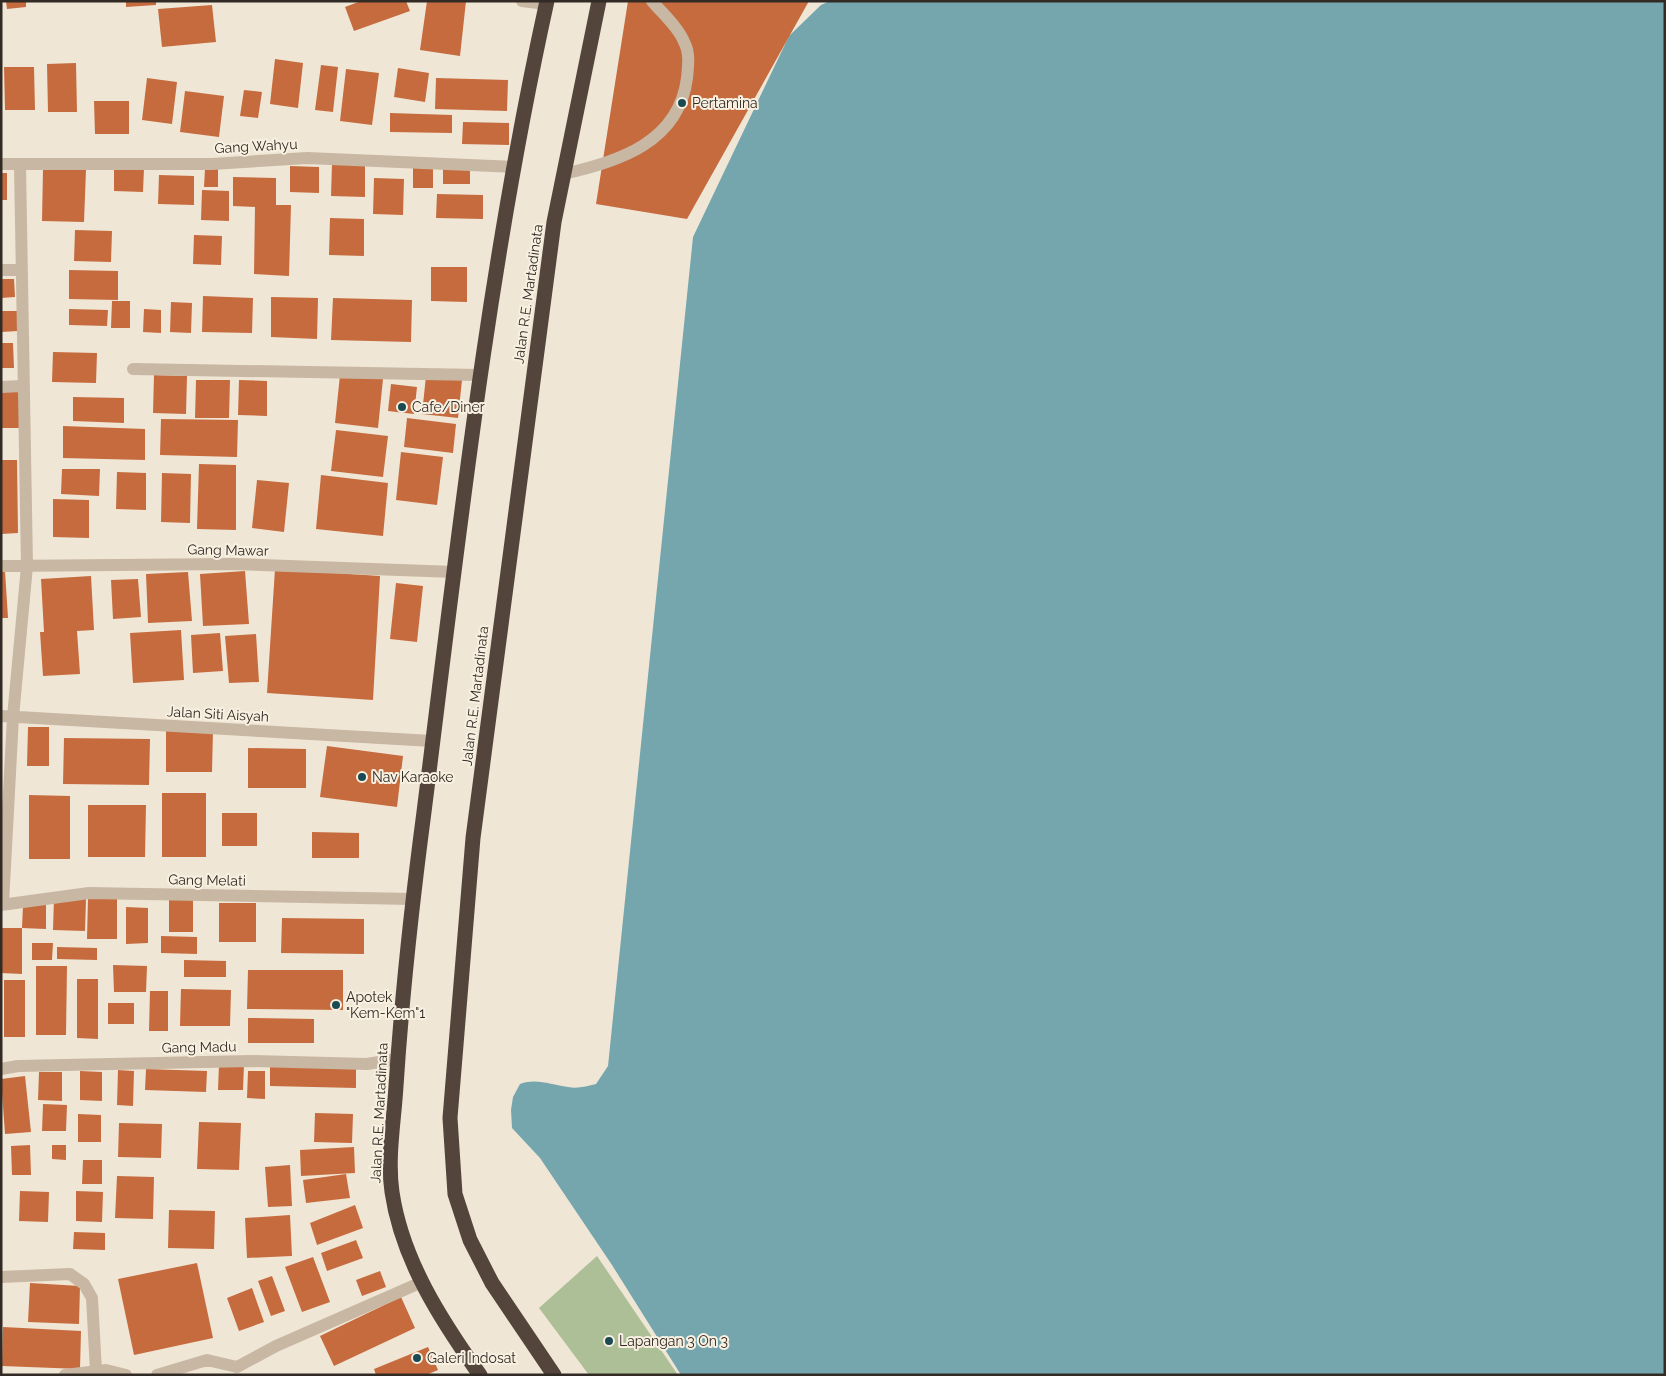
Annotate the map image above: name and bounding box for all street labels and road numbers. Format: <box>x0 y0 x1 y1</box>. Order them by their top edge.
street label: Gang Wahyu <box>214 136 298 156</box>
street label: Jalan R.E. Martadinata <box>510 223 546 365</box>
street label: Gang Mawar <box>187 541 269 559</box>
street label: Jalan R.E. Martadinata <box>458 625 492 767</box>
street label: Jalan Siti Aisyah <box>167 703 269 725</box>
street label: Gang Melati <box>168 871 246 889</box>
street label: Gang Madu <box>161 1038 237 1056</box>
street label: Jalan R.E. Martadinata <box>367 1042 391 1184</box>

